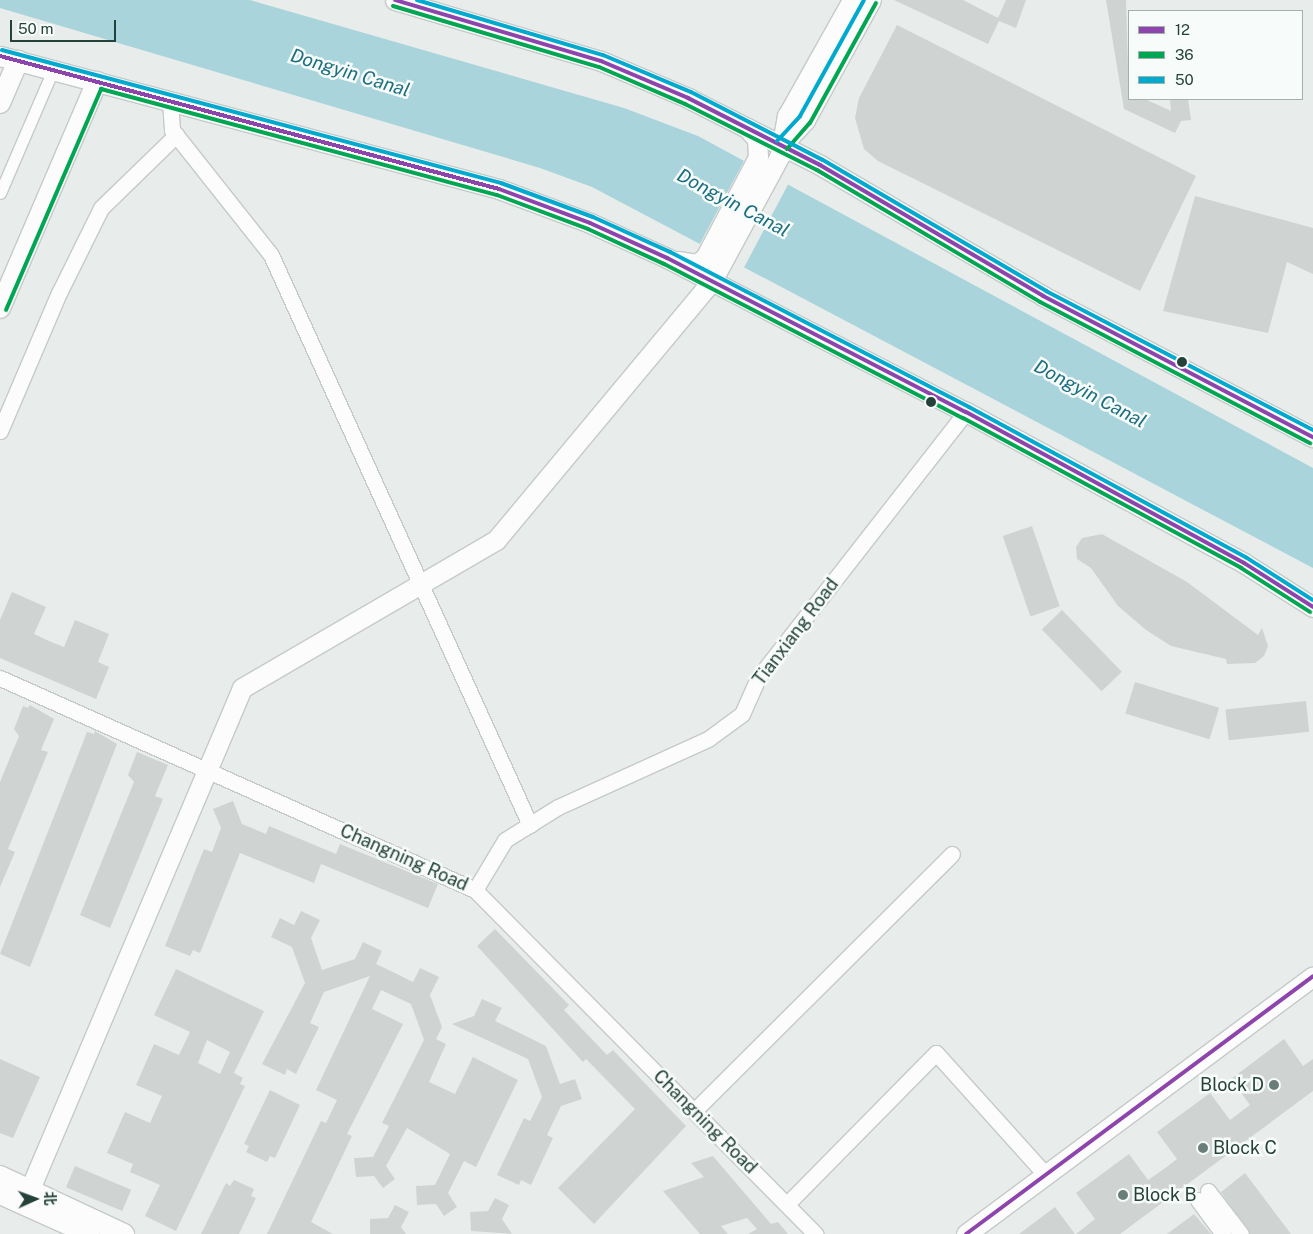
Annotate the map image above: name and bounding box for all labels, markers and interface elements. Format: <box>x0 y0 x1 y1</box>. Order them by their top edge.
scale bar <box>12 10 119 42</box>
legend <box>1128 10 1303 100</box>
text: 50 m <box>18 20 53 37</box>
text: 12 <box>1175 21 1190 38</box>
water label: Dongyin Canal <box>288 44 412 102</box>
text: 36 <box>1175 46 1194 63</box>
text: 50 <box>1175 71 1194 88</box>
water label: Dongyin Canal <box>673 164 793 242</box>
water label: Dongyin Canal <box>1030 355 1150 433</box>
unlabelled marker <box>1177 357 1187 367</box>
unlabelled marker <box>926 397 936 407</box>
street label: Tianxiang Road <box>749 574 843 690</box>
street label: Changning Road <box>337 820 471 896</box>
street label: Changning Road <box>649 1066 761 1178</box>
place label: Block D <box>1200 1074 1264 1096</box>
marker: Block D <box>1268 1079 1280 1091</box>
place label: Block C <box>1213 1137 1277 1159</box>
marker: Block C <box>1197 1142 1209 1154</box>
north arrow <box>10 1174 60 1224</box>
place label: Block B <box>1133 1184 1196 1206</box>
marker: Block B <box>1117 1189 1129 1201</box>
text: 北 <box>42 1191 58 1206</box>

